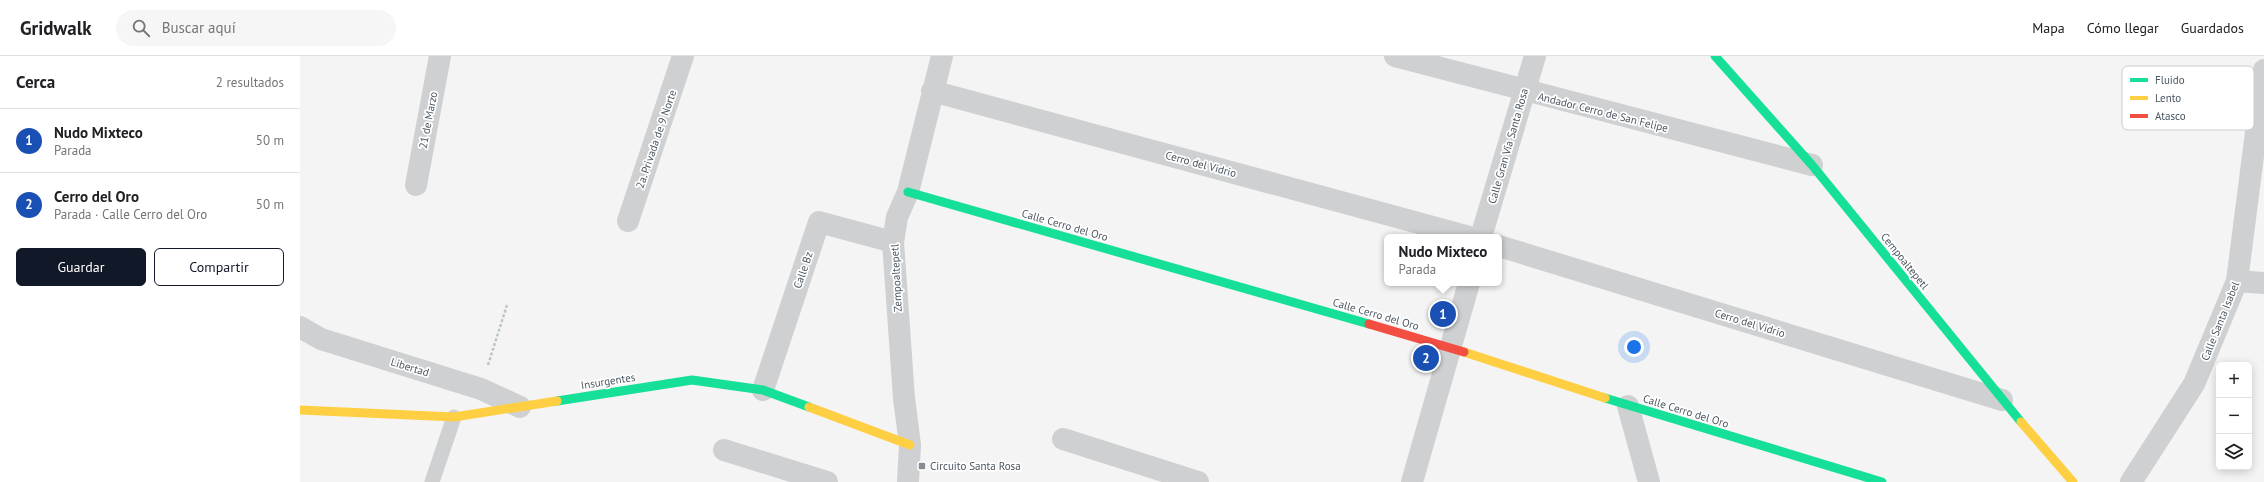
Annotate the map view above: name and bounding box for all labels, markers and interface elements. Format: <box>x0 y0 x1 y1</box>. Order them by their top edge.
search box <box>116 10 396 46</box>
text: Gridwalk <box>20 16 92 40</box>
icon: search <box>130 17 152 39</box>
text: Buscar aquí <box>162 18 236 37</box>
text: Mapa <box>2032 19 2065 37</box>
text: Cómo llegar <box>2087 19 2159 37</box>
text: Guardados <box>2181 19 2244 37</box>
legend <box>2122 66 2254 130</box>
text: Cerca <box>16 71 55 93</box>
text: Fluido <box>2155 73 2185 87</box>
text: 2 resultados <box>216 74 284 91</box>
street label: 2a. Privada de 9 Norte <box>633 87 680 190</box>
street label: Calle Gran Vía Santa Rosa <box>1485 87 1531 205</box>
street label: Andador Cerro de San Felipe <box>1536 89 1670 135</box>
street label: 21 de Marzo <box>416 90 440 150</box>
text: Lento <box>2155 91 2181 105</box>
text: Atasco <box>2155 109 2186 123</box>
text: Nudo Mixteco <box>54 123 143 142</box>
text: 1 <box>25 132 33 149</box>
text: 50 m <box>256 132 284 149</box>
text: Parada <box>54 142 92 159</box>
street label: Cerro del Vidrio <box>1164 148 1238 180</box>
text: Cerro del Oro <box>54 187 139 206</box>
text: 2 <box>25 196 33 213</box>
text: 50 m <box>256 196 284 213</box>
text: Parada · Calle Cerro del Oro <box>54 206 207 223</box>
street label: Calle Cerro del Oro <box>1020 206 1110 244</box>
street label: Cempoaltepetl <box>1878 230 1933 293</box>
popup <box>1384 234 1502 286</box>
text: Nudo Mixteco <box>1399 242 1487 261</box>
street label: Zempoaltepetl <box>887 243 905 312</box>
button: Guardar <box>16 248 146 286</box>
button: Compartir <box>154 248 284 286</box>
street label: Calle Bz <box>790 250 816 290</box>
text: Parada <box>1399 261 1436 278</box>
street label: Calle Santa Isabel <box>2198 279 2243 363</box>
street label: Calle Cerro del Oro <box>1331 295 1421 333</box>
pin: 1 <box>1430 299 1456 329</box>
street label: Cerro del Vidrio <box>1713 306 1787 340</box>
your location <box>1624 337 1644 357</box>
pin: 2 <box>1413 343 1439 373</box>
street label: Libertad <box>389 355 431 379</box>
map controls <box>2216 362 2252 470</box>
button: + <box>2216 362 2252 398</box>
street label: Insurgentes <box>580 370 637 392</box>
street label: Calle Cerro del Oro <box>1641 391 1731 431</box>
button: − <box>2216 398 2252 434</box>
button: layers <box>2216 434 2252 470</box>
place label: Circuito Santa Rosa <box>930 459 1021 473</box>
marker: Circuito Santa Rosa <box>917 461 927 471</box>

